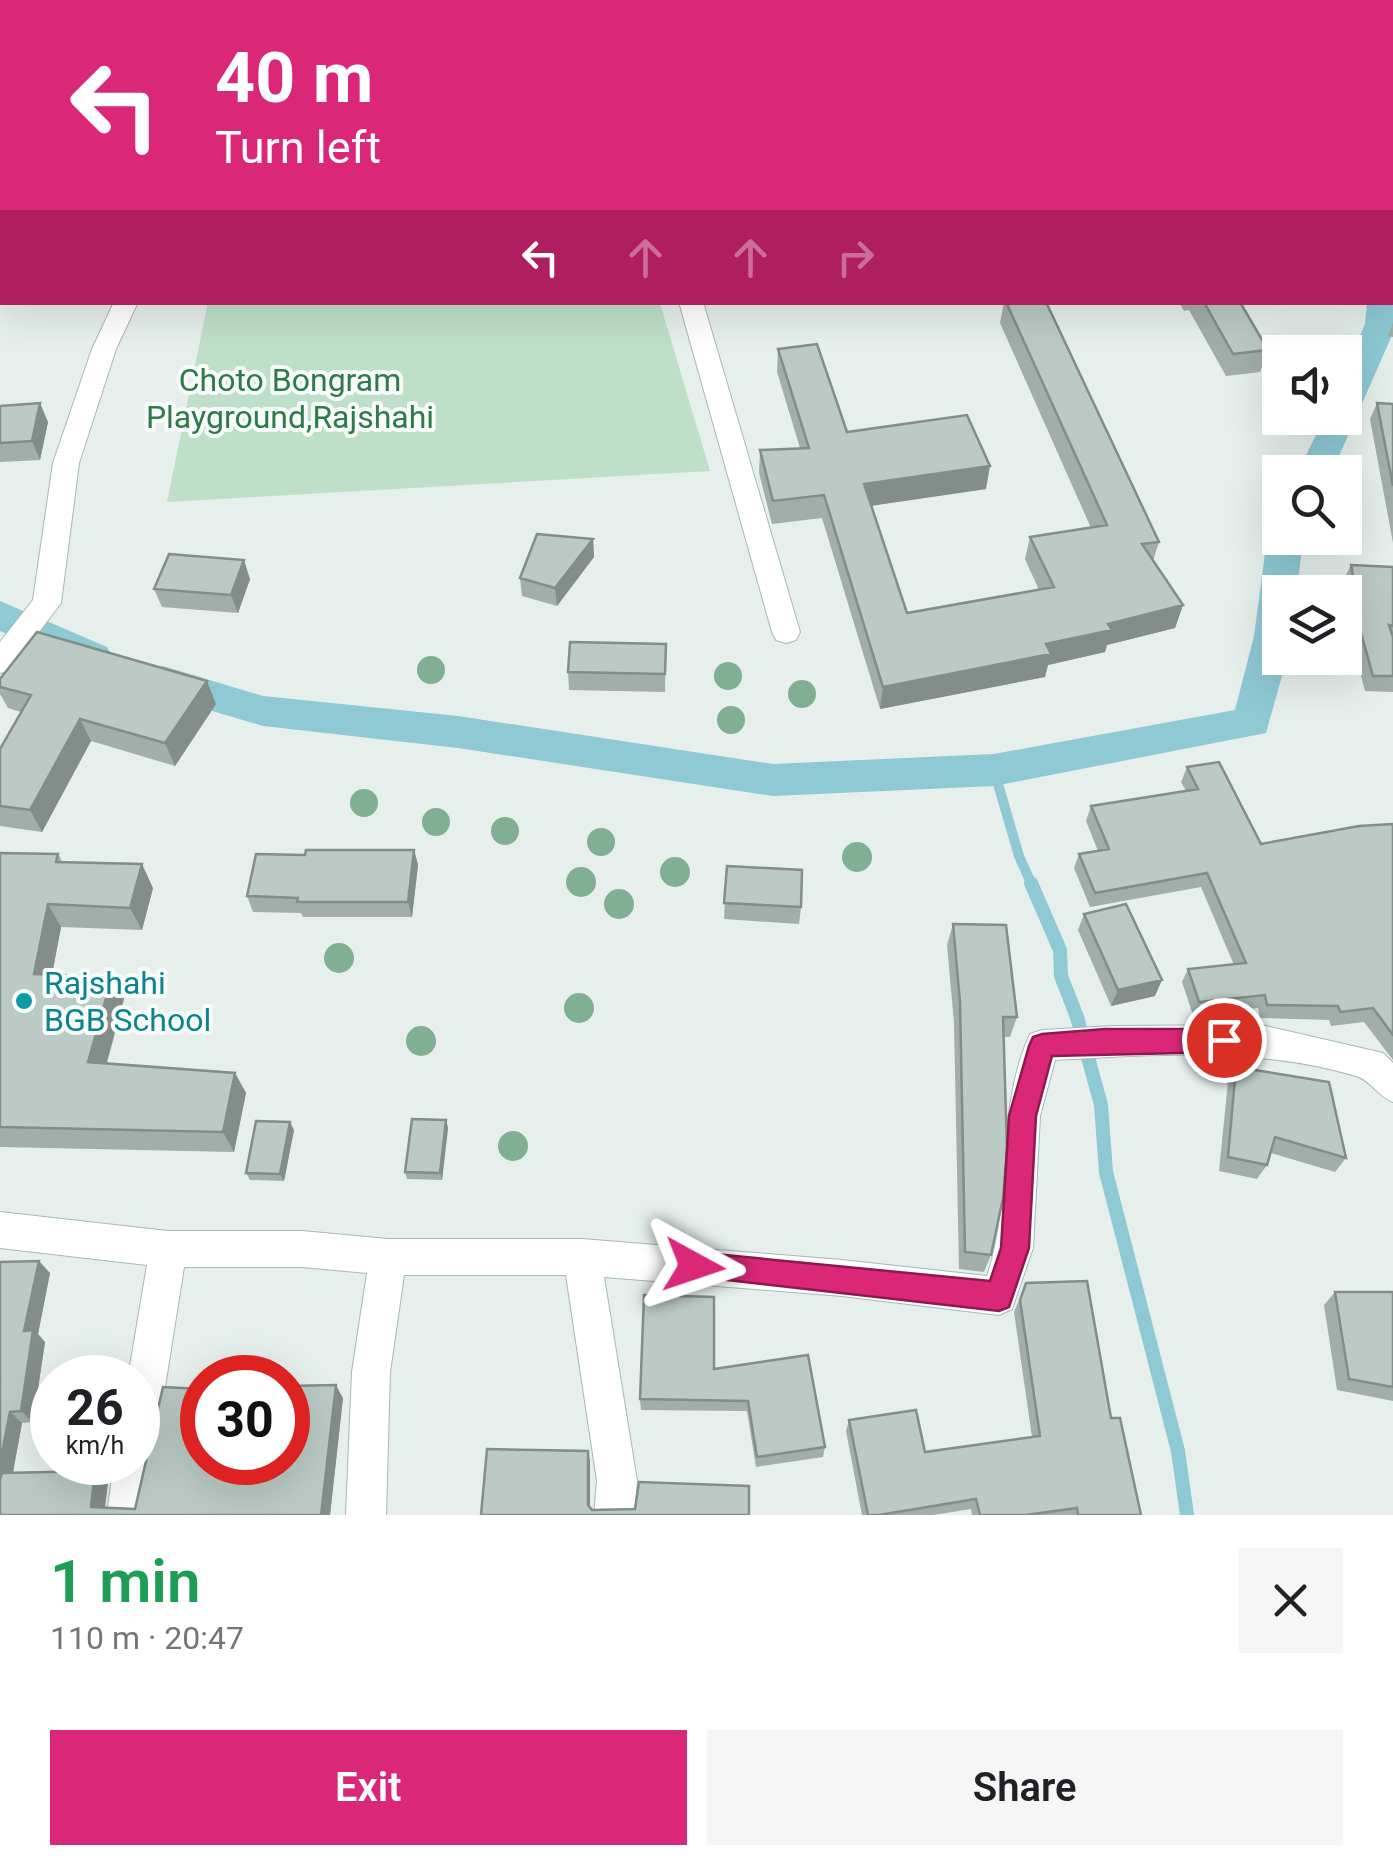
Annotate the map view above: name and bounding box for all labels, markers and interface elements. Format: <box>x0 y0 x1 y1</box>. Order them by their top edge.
text: 40 m <box>215 37 373 119</box>
icon: left <box>50 40 180 170</box>
text: Turn left <box>215 121 381 174</box>
icon: left <box>513 230 568 285</box>
icon: ahead <box>618 230 673 285</box>
icon: ahead <box>723 230 778 285</box>
icon: right <box>828 230 883 285</box>
map controls <box>1262 335 1362 675</box>
button: sound <box>1262 335 1362 435</box>
park label: Choto Bongram Playground,Rajshahi <box>146 361 434 436</box>
button: search <box>1262 455 1362 555</box>
button: layers <box>1262 575 1362 675</box>
place label: Rajshahi BGB School <box>44 964 211 1039</box>
marker: Rajshahi BGB School <box>13 990 35 1012</box>
pin <box>1182 998 1267 1083</box>
icon: arrive <box>1197 1013 1252 1068</box>
position arrow <box>642 1214 746 1318</box>
speed limit sign: 30 <box>180 1355 310 1485</box>
text: 26 <box>66 1379 124 1437</box>
text: km/h <box>66 1431 124 1460</box>
text: 1 min <box>50 1546 200 1617</box>
button: close <box>1238 1548 1343 1653</box>
text: 110 m · 20:47 <box>50 1619 244 1657</box>
button: Exit <box>50 1730 687 1845</box>
button: Share <box>707 1730 1343 1845</box>

